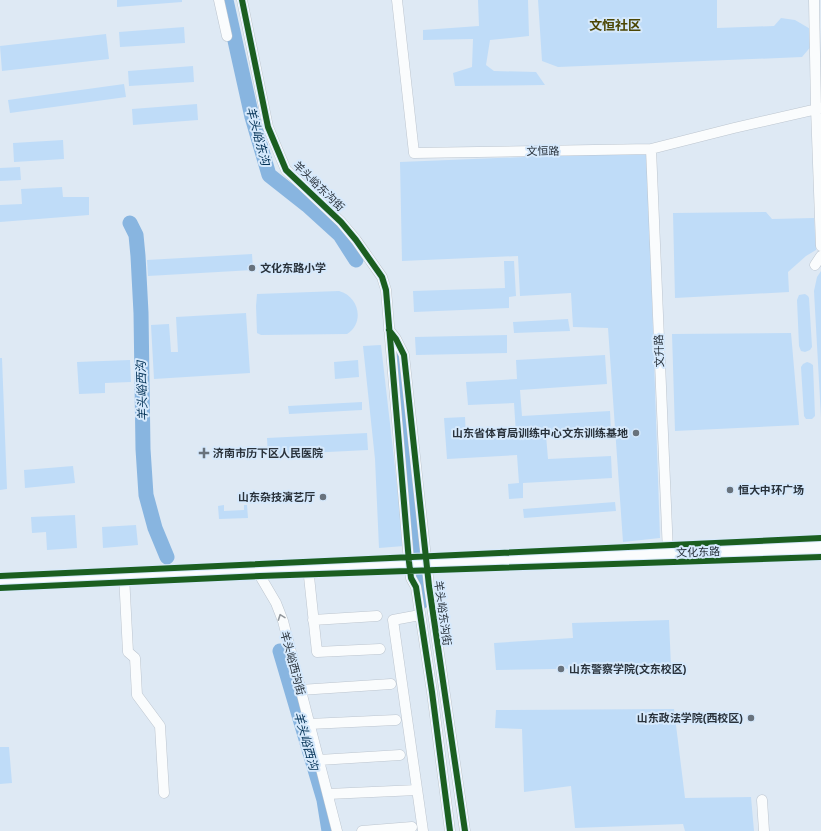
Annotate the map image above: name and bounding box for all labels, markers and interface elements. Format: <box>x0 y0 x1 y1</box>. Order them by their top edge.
district label: 文恒社区 <box>589 18 641 33</box>
water label: 羊头峪东沟 <box>243 105 273 169</box>
street label: 文恒路 <box>526 145 560 157</box>
street label: 羊头峪东沟街 <box>291 159 347 213</box>
place label: 文化东路小学 <box>260 262 326 274</box>
marker: 文化东路小学 <box>247 263 257 273</box>
street label: 文升路 <box>652 334 666 368</box>
water label: 羊头峪西沟 <box>134 359 150 421</box>
place label: 山东省体育局训练中心文东训练基地 <box>452 427 628 439</box>
marker: 山东省体育局训练中心文东训练基地 <box>631 428 641 438</box>
marker: 济南市历下区人民医院 <box>198 447 210 459</box>
place label: 济南市历下区人民医院 <box>213 447 323 459</box>
place label: 恒大中环广场 <box>738 484 804 496</box>
marker: 恒大中环广场 <box>725 485 735 495</box>
place label: 山东杂技演艺厅 <box>238 491 315 503</box>
marker: 山东杂技演艺厅 <box>318 492 328 502</box>
street label: 文化东路 <box>676 545 720 559</box>
street label: 羊头峪东沟街 <box>432 579 454 647</box>
one-way arrow <box>277 614 286 621</box>
street label: 羊头峪西沟街 <box>279 630 307 696</box>
place label: 山东警察学院(文东校区) <box>569 663 687 675</box>
marker: 山东警察学院(文东校区) <box>556 664 566 674</box>
water label: 羊头峪西沟 <box>291 710 322 774</box>
place label: 山东政法学院(西校区) <box>637 712 743 724</box>
marker: 山东政法学院(西校区) <box>746 713 756 723</box>

